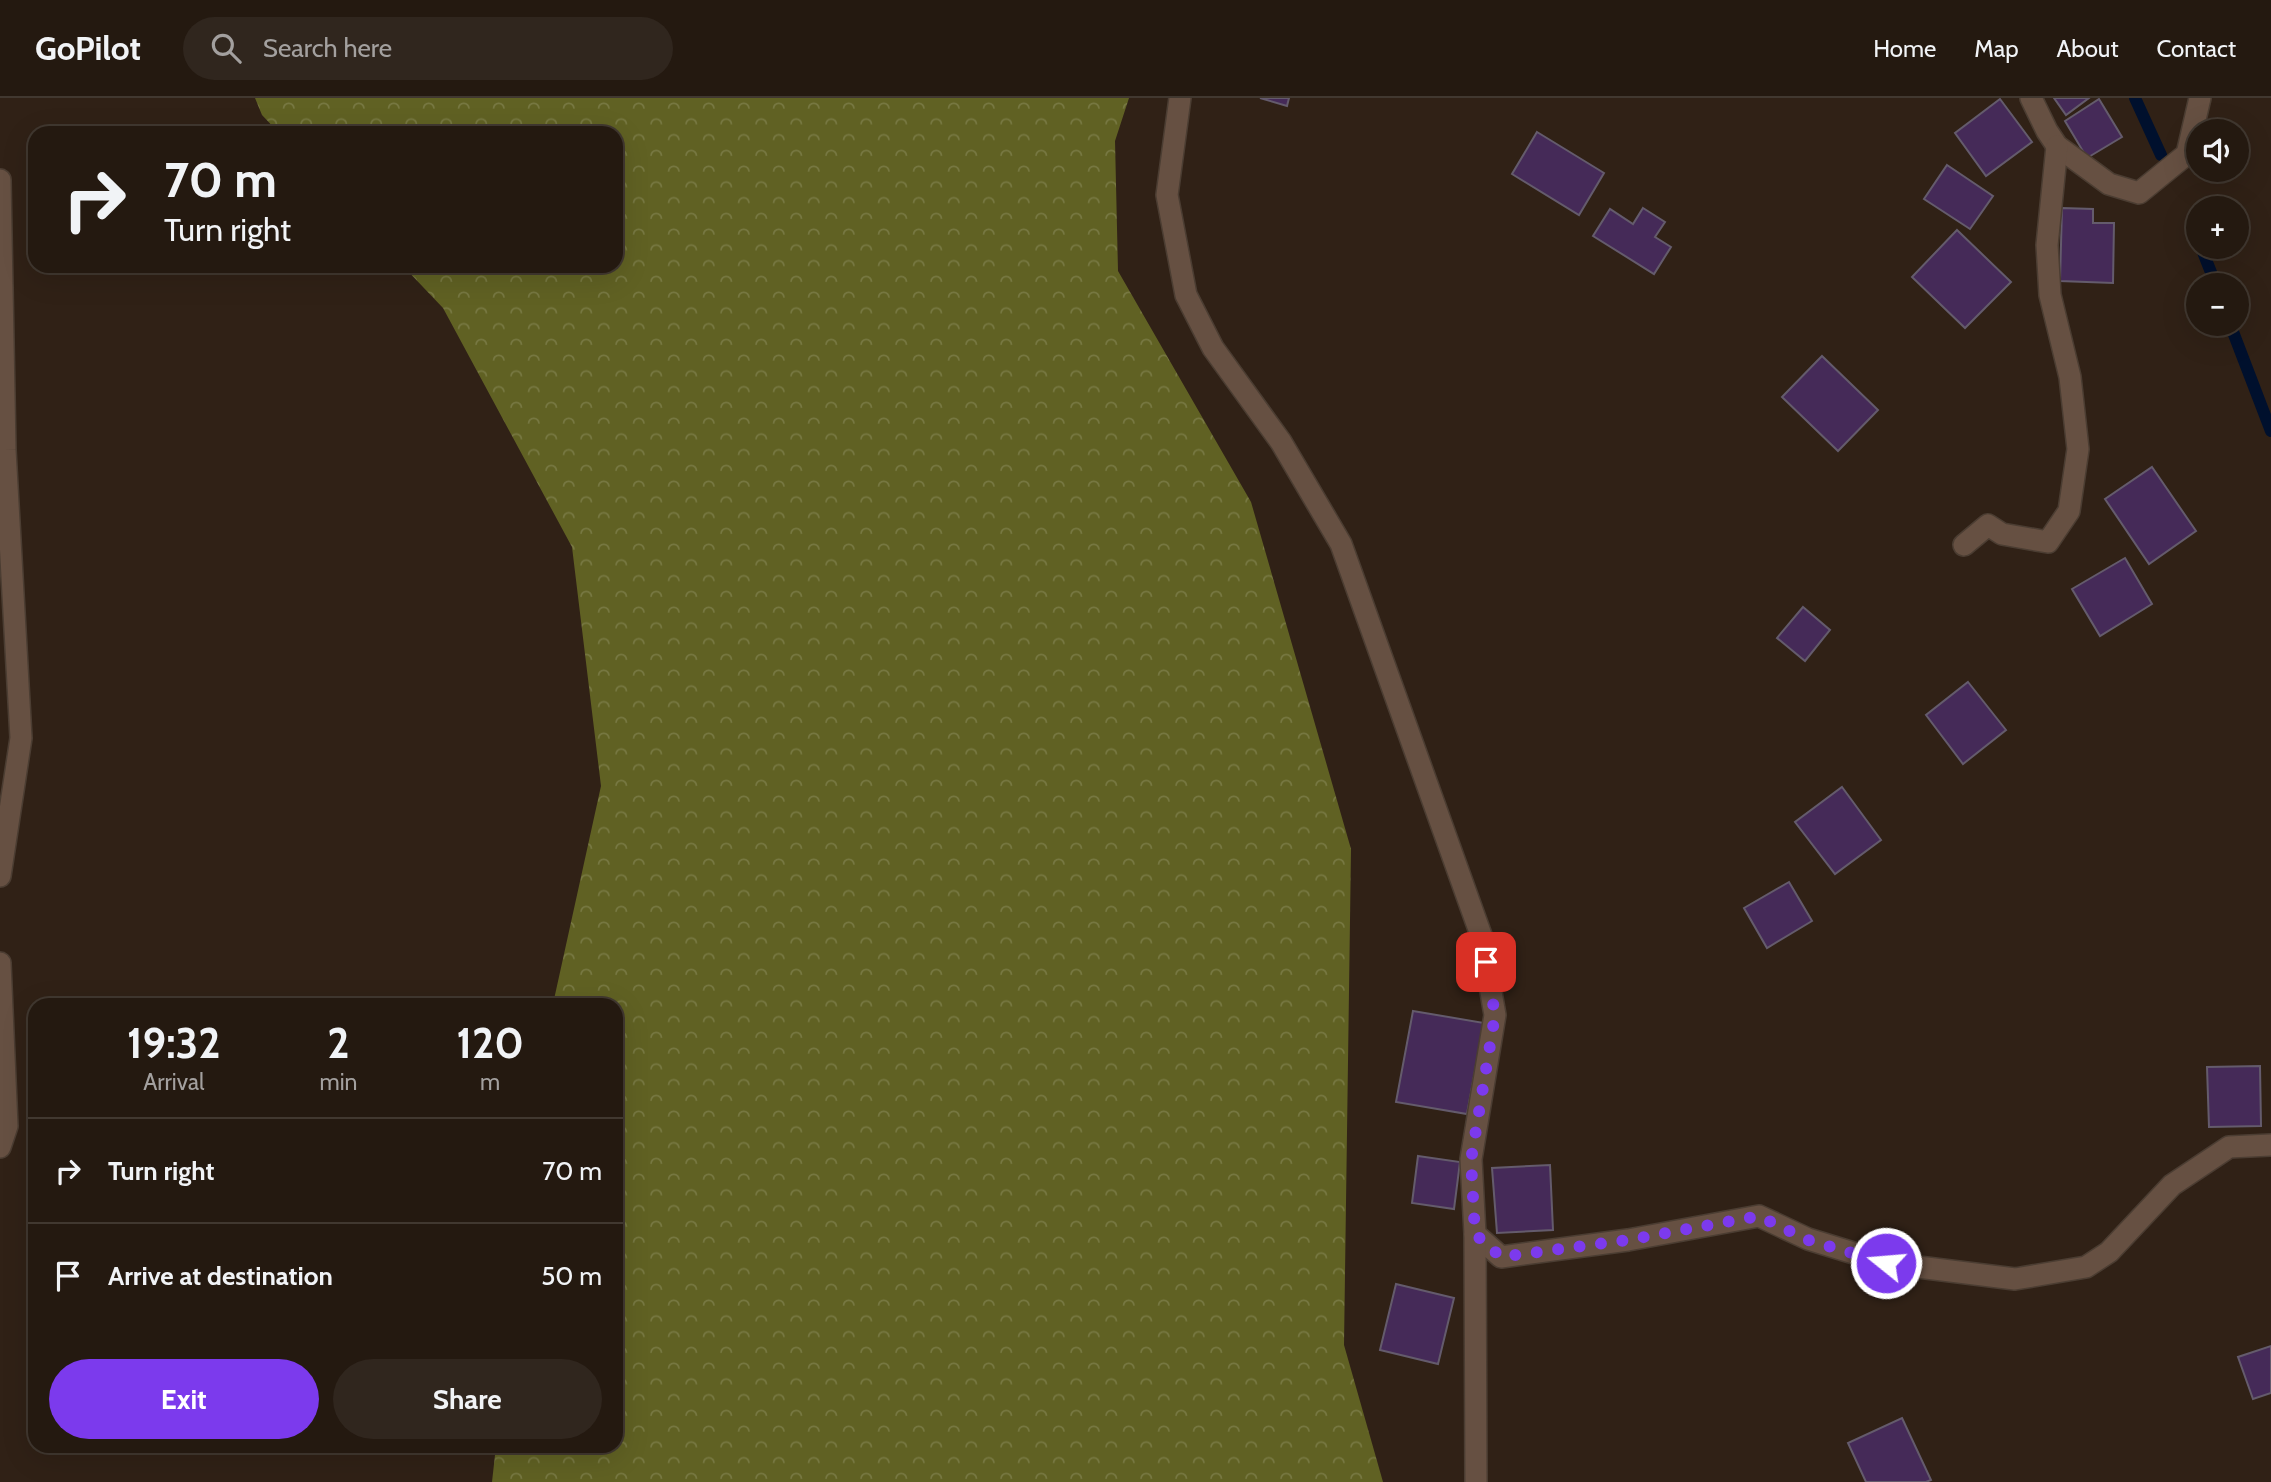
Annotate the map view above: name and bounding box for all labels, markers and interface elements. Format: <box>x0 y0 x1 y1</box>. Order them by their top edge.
search box <box>183 17 673 80</box>
text: GoPilot <box>35 28 141 68</box>
icon: search <box>207 29 245 67</box>
text: Search here <box>263 32 392 64</box>
text: Home <box>1873 34 1936 63</box>
text: Map <box>1974 34 2019 63</box>
text: About <box>2057 34 2119 63</box>
text: Contact <box>2157 34 2236 63</box>
map controls <box>2186 119 2249 336</box>
button: sound <box>2186 119 2249 182</box>
text: 70 m <box>164 150 277 209</box>
icon: right <box>49 154 140 245</box>
button: + <box>2186 196 2249 259</box>
text: Turn right <box>164 210 291 249</box>
button: − <box>2186 273 2249 336</box>
pin <box>1456 932 1516 992</box>
icon: arrive <box>1467 943 1505 981</box>
text: 19:32 <box>127 1017 220 1069</box>
text: 2 <box>327 1017 350 1069</box>
text: 120 <box>456 1017 524 1069</box>
text: Arrival <box>143 1068 204 1096</box>
text: min <box>319 1068 357 1096</box>
text: m <box>480 1068 500 1096</box>
icon: right <box>49 1152 87 1190</box>
text: Turn right <box>108 1155 214 1187</box>
text: 70 m <box>542 1155 602 1187</box>
position arrow <box>1849 1226 1923 1300</box>
icon: arrive <box>49 1257 87 1295</box>
text: Arrive at destination <box>108 1260 333 1292</box>
text: 50 m <box>541 1260 602 1292</box>
button: Exit <box>49 1359 319 1439</box>
button: Share <box>333 1359 602 1439</box>

